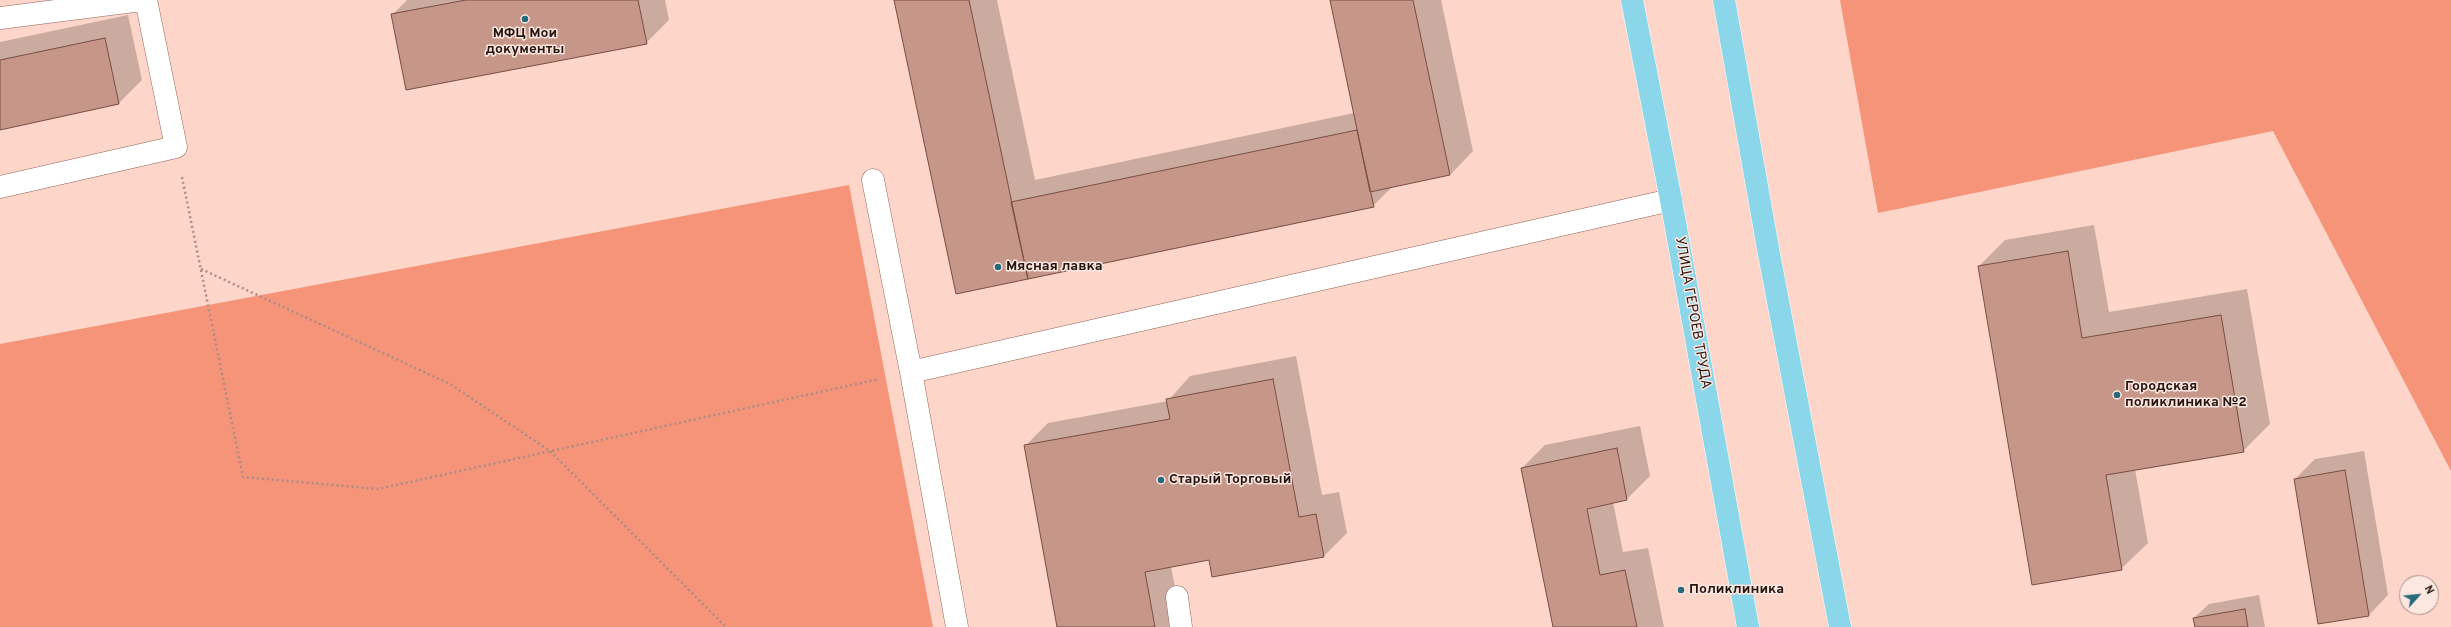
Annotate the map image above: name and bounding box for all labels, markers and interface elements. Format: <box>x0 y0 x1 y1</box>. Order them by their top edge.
marker: МФЦ Мои документы <box>520 14 530 24</box>
place label: МФЦ Мои документы <box>486 26 564 58</box>
street label: УЛИЦА ГЕРОЕВ ТРУДА <box>1670 236 1714 390</box>
place label: Мясная лавка <box>1006 259 1102 275</box>
marker: Мясная лавка <box>993 262 1003 272</box>
place label: Городская поликлиника №2 <box>2125 379 2247 412</box>
marker: Городская поликлиника №2 <box>2112 390 2122 400</box>
place label: Старый Торговый <box>1169 472 1291 488</box>
marker: Старый Торговый <box>1156 475 1166 485</box>
north arrow <box>2399 575 2439 615</box>
place label: Поликлиника <box>1689 582 1784 598</box>
text: N <box>2421 583 2437 597</box>
marker: Поликлиника <box>1676 585 1686 595</box>

